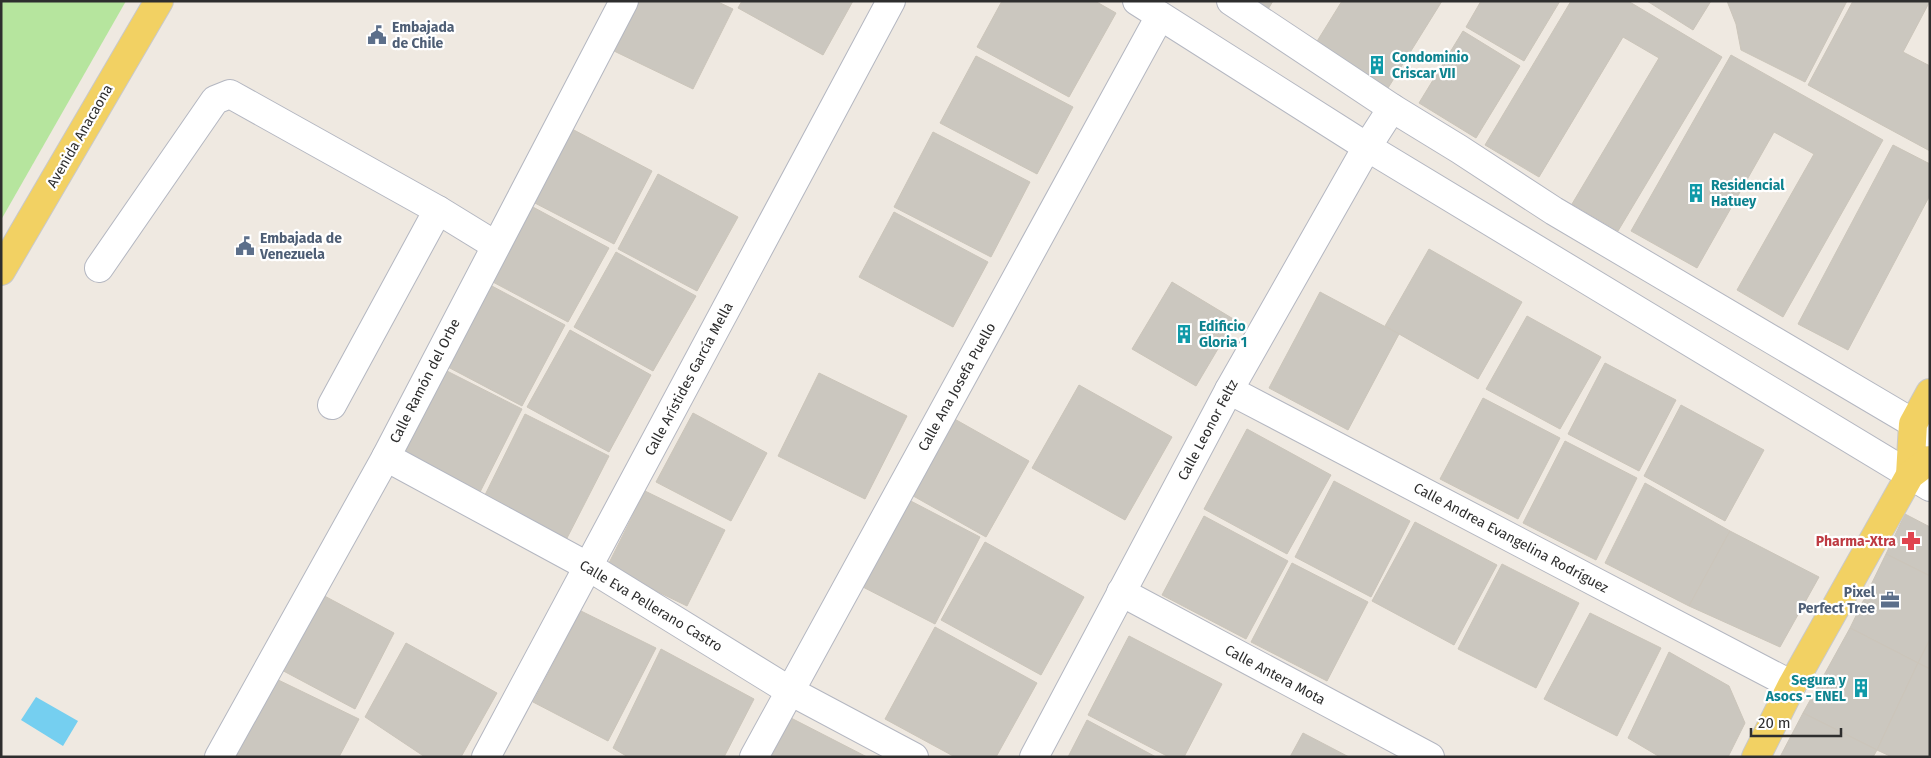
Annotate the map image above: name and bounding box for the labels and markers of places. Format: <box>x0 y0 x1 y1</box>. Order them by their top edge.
place label: Embajada de Chile <box>392 19 455 52</box>
public building icon: Embajada de Chile <box>366 24 388 46</box>
place label: Condominio Criscar VII <box>1392 49 1469 82</box>
building icon: Condominio Criscar VII <box>1366 54 1388 76</box>
place label: Residencial Hatuey <box>1711 177 1785 210</box>
building icon: Residencial Hatuey <box>1685 182 1707 204</box>
place label: Embajada de Venezuela <box>259 230 342 263</box>
public building icon: Embajada de Venezuela <box>234 235 256 257</box>
place label: Edificio Gloria 1 <box>1199 318 1247 351</box>
building icon: Edificio Gloria 1 <box>1173 323 1195 345</box>
pharmacy icon: Pharma-Xtra <box>1900 530 1922 552</box>
place label: Pharma-Xtra <box>1816 533 1896 550</box>
place label: Pixel Perfect Tree <box>1798 584 1876 617</box>
office icon: Pixel Perfect Tree <box>1879 589 1901 611</box>
place label: Segura y Asocs - ENEL <box>1765 672 1847 705</box>
building icon: Segura y Asocs - ENEL <box>1850 677 1872 699</box>

